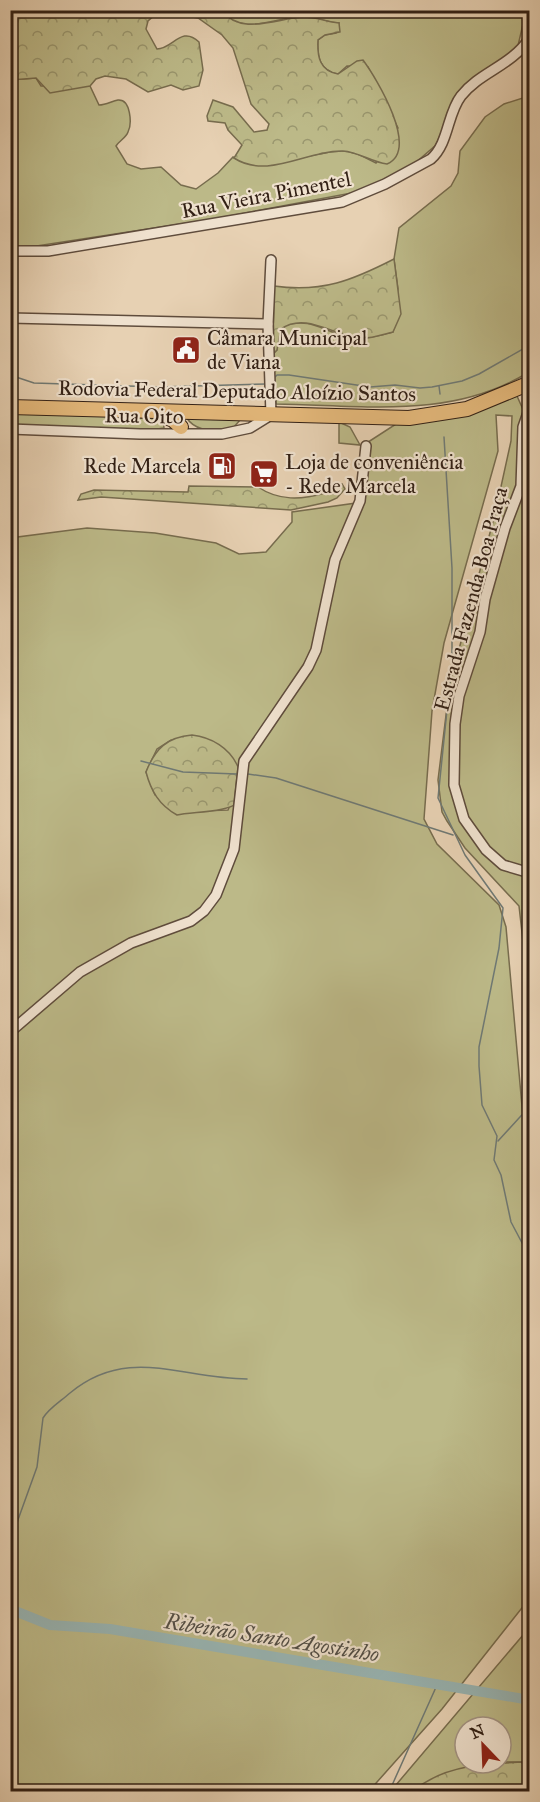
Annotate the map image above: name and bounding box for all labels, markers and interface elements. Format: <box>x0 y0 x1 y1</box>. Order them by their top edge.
street label: Rua Vieira Pimentel <box>179 166 353 224</box>
place label: Câmara Municipal de Viana <box>207 325 368 375</box>
public building icon: Câmara Municipal de Viana <box>170 334 202 366</box>
street label: Rodovia Federal Deputado Aloízio Santos <box>58 375 416 407</box>
street label: Rua Oito <box>104 402 184 430</box>
place label: Loja de conveniência - Rede Marcela <box>285 449 464 499</box>
fuel station icon: Rede Marcela <box>206 450 238 482</box>
place label: Rede Marcela <box>83 453 201 479</box>
supermarket icon: Loja de conveniência - Rede Marcela <box>248 458 280 490</box>
street label: Estrada Fazenda Boa Praça <box>429 484 513 714</box>
water label: Ribeirão Santo Agostinho <box>162 1607 381 1668</box>
north arrow <box>453 1715 513 1775</box>
text: N <box>467 1720 488 1743</box>

